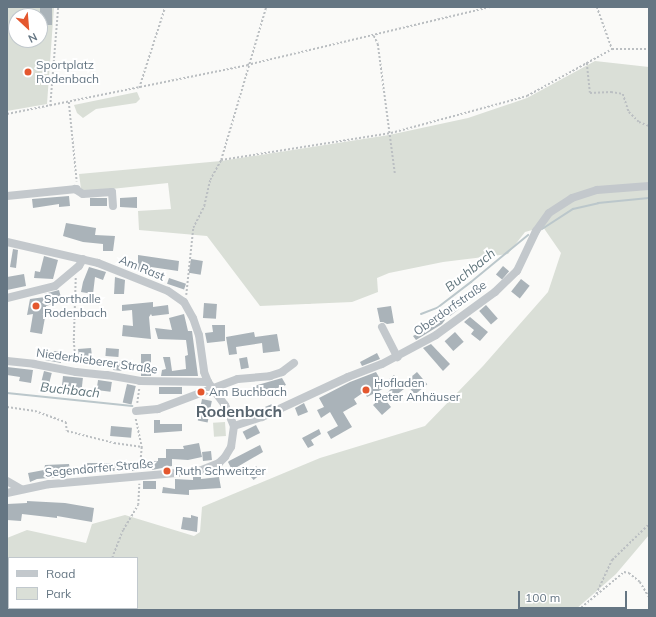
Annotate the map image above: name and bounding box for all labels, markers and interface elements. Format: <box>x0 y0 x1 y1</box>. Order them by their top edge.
north arrow <box>8 8 48 48</box>
text: N <box>26 30 40 46</box>
place label: Sportplatz Rodenbach <box>36 58 99 86</box>
marker: Sportplatz Rodenbach <box>23 67 33 77</box>
water label: Buchbach <box>442 245 498 295</box>
street label: Am Rast <box>117 252 167 284</box>
street label: Oberdorfstraße <box>411 278 489 338</box>
place label: Sporthalle Rodenbach <box>44 292 107 320</box>
marker: Sporthalle Rodenbach <box>31 301 41 311</box>
street label: Niederbieberer Straße <box>35 345 159 377</box>
place label: Hofladen Peter Anhäuser <box>374 376 460 404</box>
water label: Buchbach <box>39 379 101 401</box>
place label: Am Buchbach <box>209 385 287 399</box>
marker: Hofladen Peter Anhäuser <box>361 385 371 395</box>
marker: Am Buchbach <box>196 387 206 397</box>
district label: Rodenbach <box>196 401 282 421</box>
street label: Segendorfer Straße <box>44 456 154 480</box>
place label: Ruth Schweitzer <box>175 464 266 478</box>
marker: Ruth Schweitzer <box>162 466 172 476</box>
legend <box>8 557 138 609</box>
text: Road <box>46 566 75 581</box>
scale bar <box>520 583 629 609</box>
text: Park <box>46 586 71 601</box>
text: 100 m <box>525 590 560 605</box>

